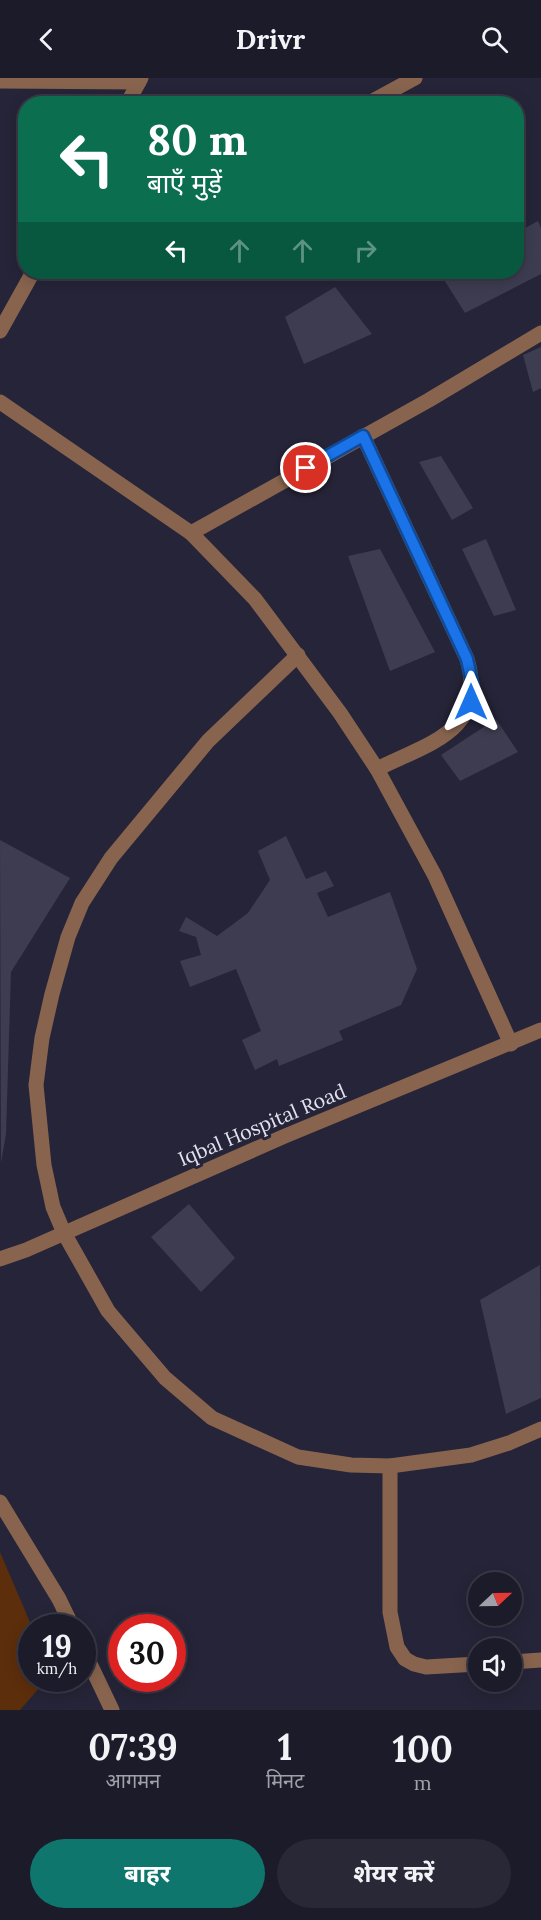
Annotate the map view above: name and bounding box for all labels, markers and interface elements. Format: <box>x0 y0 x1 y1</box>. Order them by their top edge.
text: Drivr <box>236 22 305 56</box>
icon: back <box>30 23 63 56</box>
icon: search <box>478 23 511 56</box>
text: 80 m <box>147 113 247 167</box>
icon: left <box>48 120 126 198</box>
text: बाएँ मुड़ें <box>147 166 222 200</box>
icon: left <box>160 234 193 267</box>
icon: ahead <box>223 234 256 267</box>
icon: ahead <box>286 234 319 267</box>
icon: right <box>349 234 382 267</box>
pin <box>280 442 331 493</box>
icon: arrive <box>289 451 322 484</box>
position arrow <box>439 670 503 734</box>
street label: Iqbal Hospital Road <box>174 1078 349 1171</box>
north arrow <box>468 1572 522 1626</box>
map controls <box>468 1572 522 1692</box>
speed limit sign: 30 <box>108 1614 186 1692</box>
text: 19 <box>42 1627 72 1665</box>
button: sound <box>468 1638 522 1692</box>
text: km/h <box>37 1659 77 1678</box>
text: 07:39 <box>88 1724 178 1770</box>
text: 1 <box>278 1724 292 1770</box>
text: 100 <box>392 1726 453 1772</box>
text: आगमन <box>106 1768 160 1793</box>
text: मिनट <box>266 1768 304 1793</box>
text: m <box>414 1770 432 1795</box>
button: बाहर <box>30 1839 265 1908</box>
button: शेयर करें <box>277 1839 511 1908</box>

